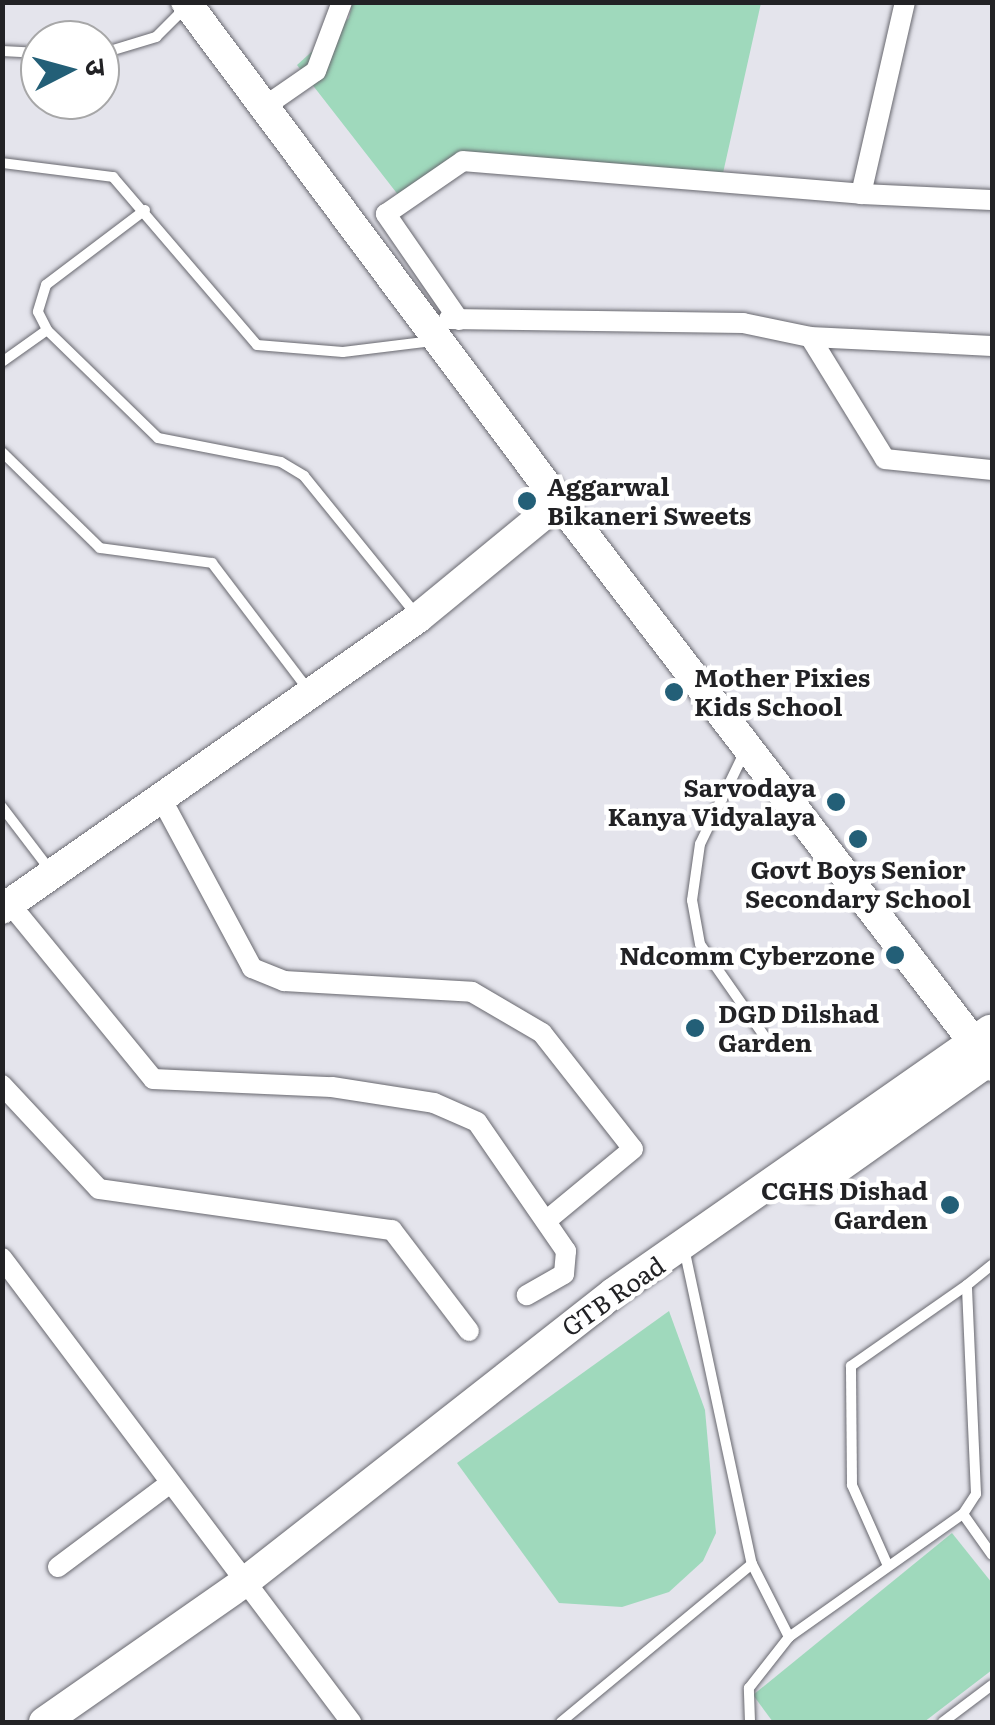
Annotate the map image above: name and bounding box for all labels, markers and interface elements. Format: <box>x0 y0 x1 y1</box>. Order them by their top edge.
north arrow <box>20 20 120 120</box>
text: उ <box>76 57 120 77</box>
place label: Aggarwal Bikaneri Sweets <box>547 472 751 531</box>
marker: Aggarwal Bikaneri Sweets <box>516 490 538 512</box>
place label: Mother Pixies Kids School <box>694 663 870 722</box>
marker: Mother Pixies Kids School <box>663 681 685 703</box>
place label: Sarvodaya Kanya Vidyalaya <box>608 773 816 832</box>
marker: Sarvodaya Kanya Vidyalaya <box>825 791 847 813</box>
marker: Govt Boys Senior Secondary School <box>847 828 869 850</box>
place label: Govt Boys Senior Secondary School <box>745 855 971 914</box>
place label: Ndcomm Cyberzone <box>619 940 875 970</box>
marker: Ndcomm Cyberzone <box>884 944 906 966</box>
place label: DGD Dilshad Garden <box>718 999 879 1058</box>
marker: DGD Dilshad Garden <box>682 1015 708 1041</box>
place label: CGHS Dishad Garden <box>761 1176 928 1235</box>
marker: CGHS Dishad Garden <box>937 1192 963 1218</box>
street label: GTB Road <box>556 1250 670 1342</box>

